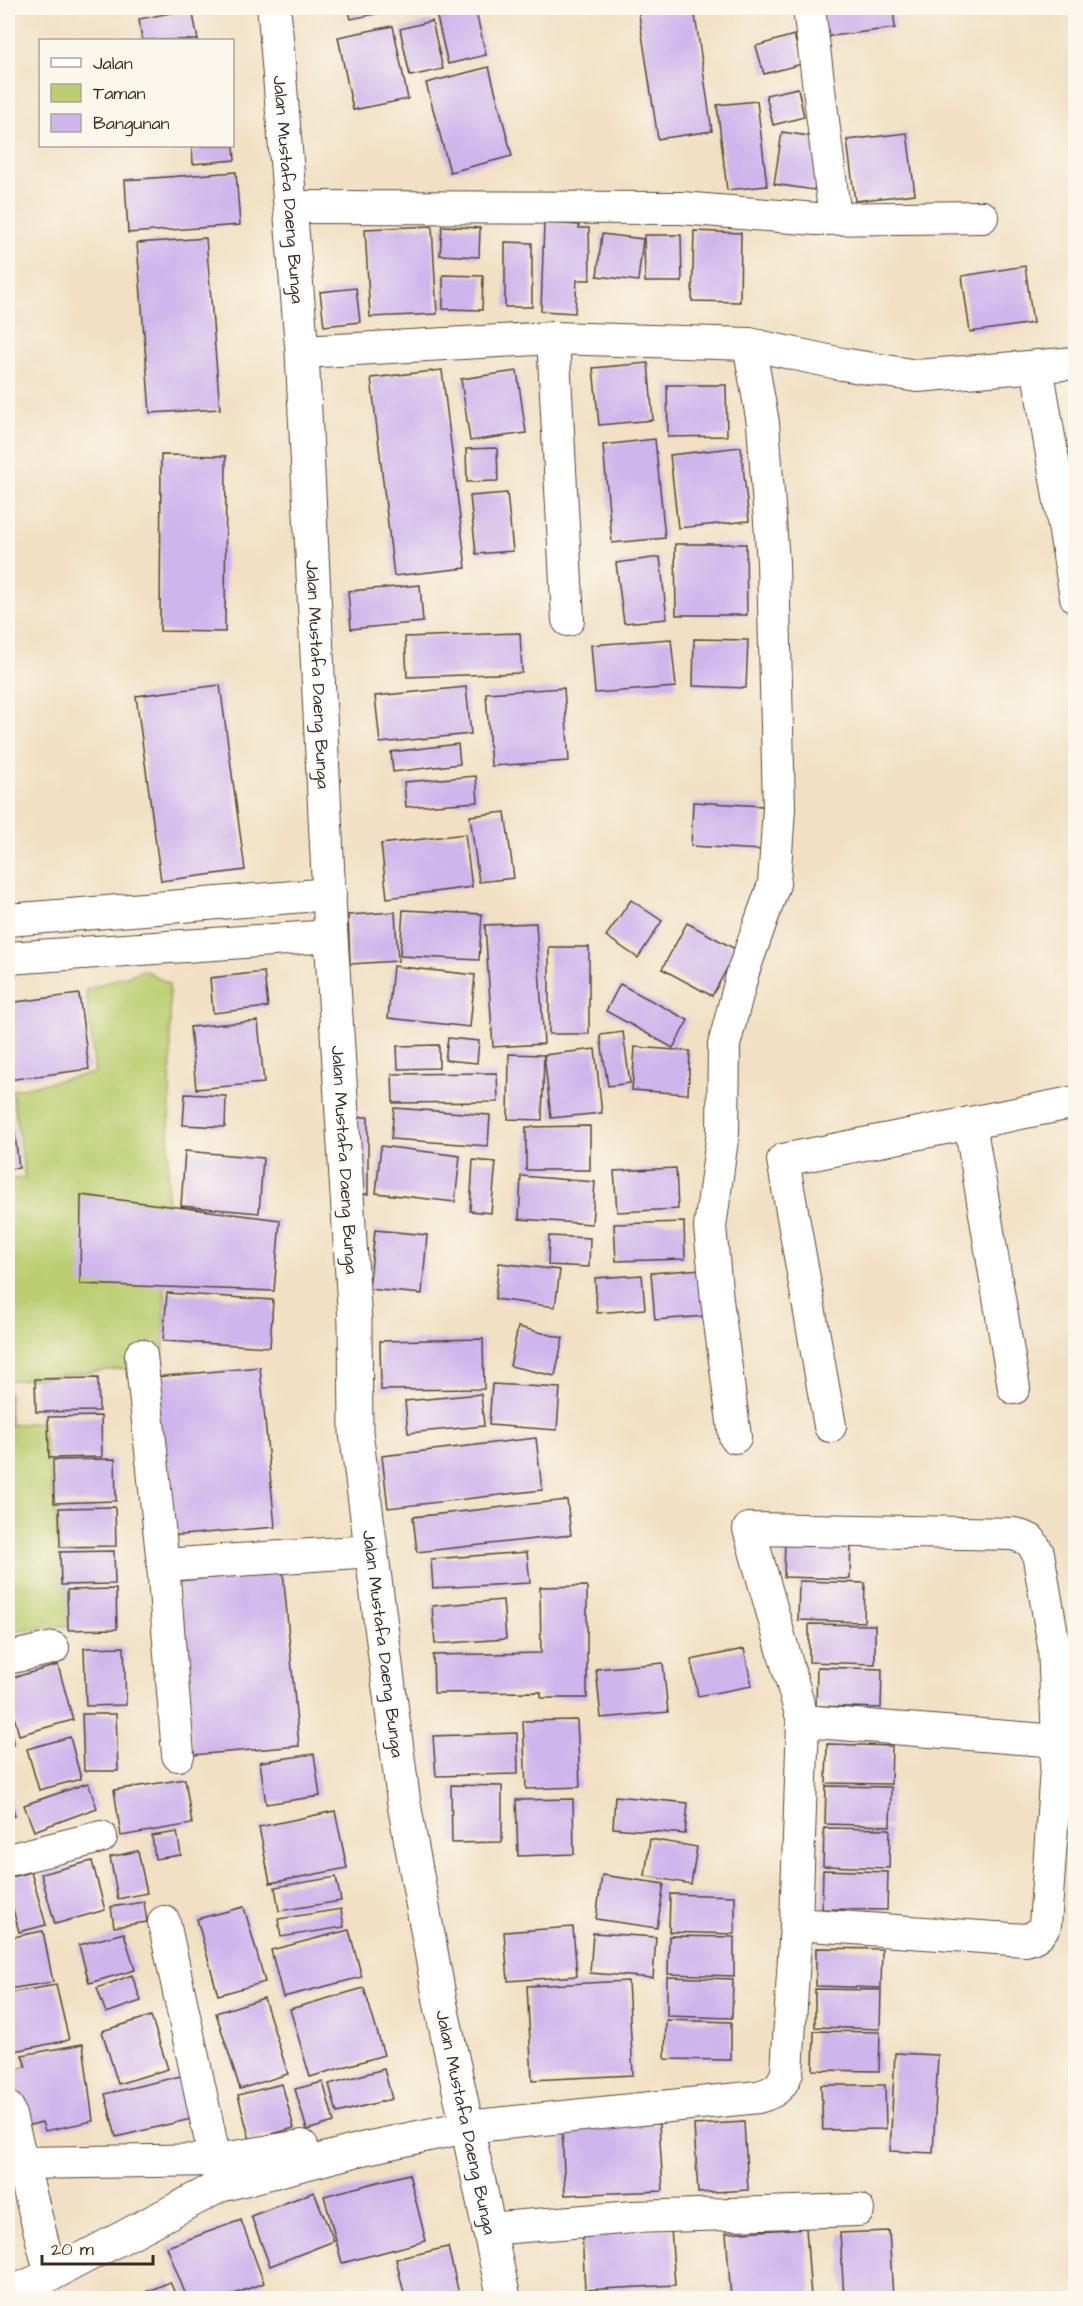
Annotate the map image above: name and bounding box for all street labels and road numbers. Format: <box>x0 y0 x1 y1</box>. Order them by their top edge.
street label: Jalan Mustafa Daeng Bunga <box>267 74 311 305</box>
street label: Jalan Mustafa Daeng Bunga <box>300 559 336 789</box>
street label: Jalan Mustafa Daeng Bunga <box>325 1045 364 1275</box>
street label: Jalan Mustafa Daeng Bunga <box>356 1528 410 1759</box>
street label: Jalan Mustafa Daeng Bunga <box>430 2008 502 2237</box>

